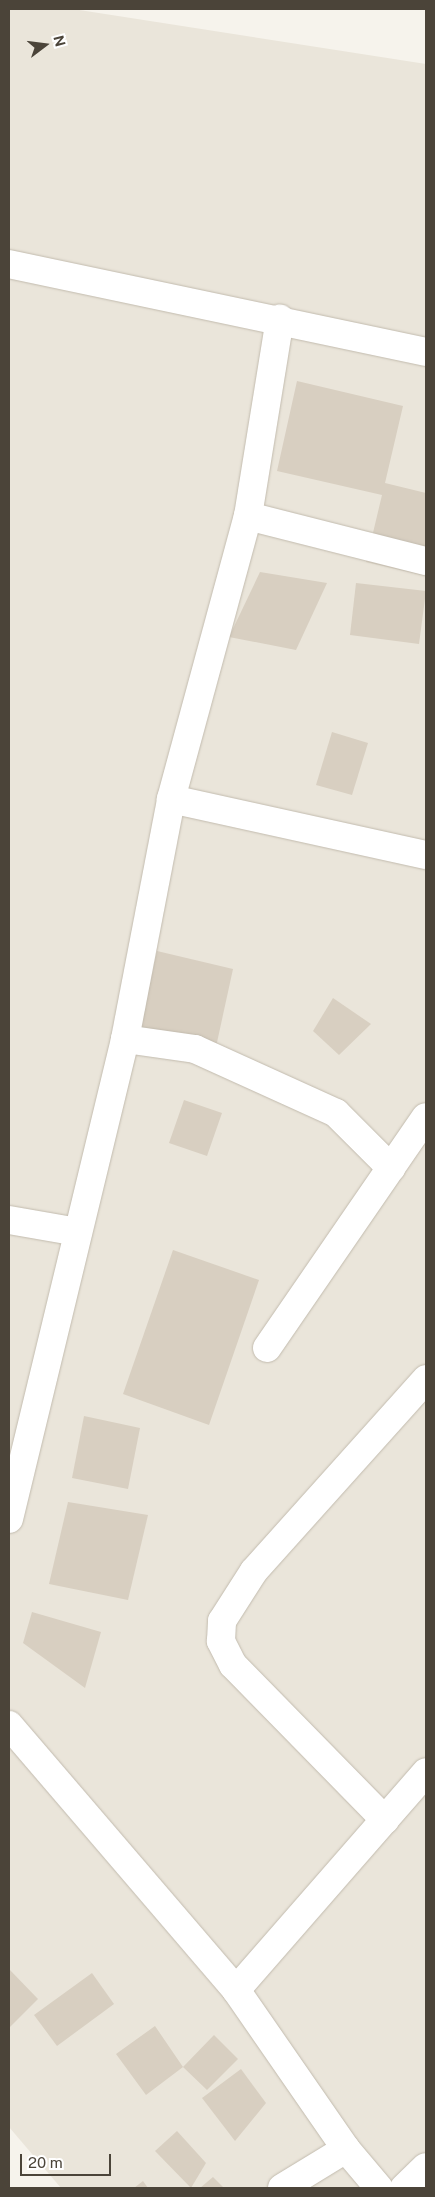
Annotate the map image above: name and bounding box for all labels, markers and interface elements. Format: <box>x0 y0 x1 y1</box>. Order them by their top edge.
north arrow <box>20 20 70 70</box>
text: N <box>50 34 69 48</box>
scale bar <box>22 2144 114 2176</box>
text: 20 m <box>28 2154 63 2171</box>

